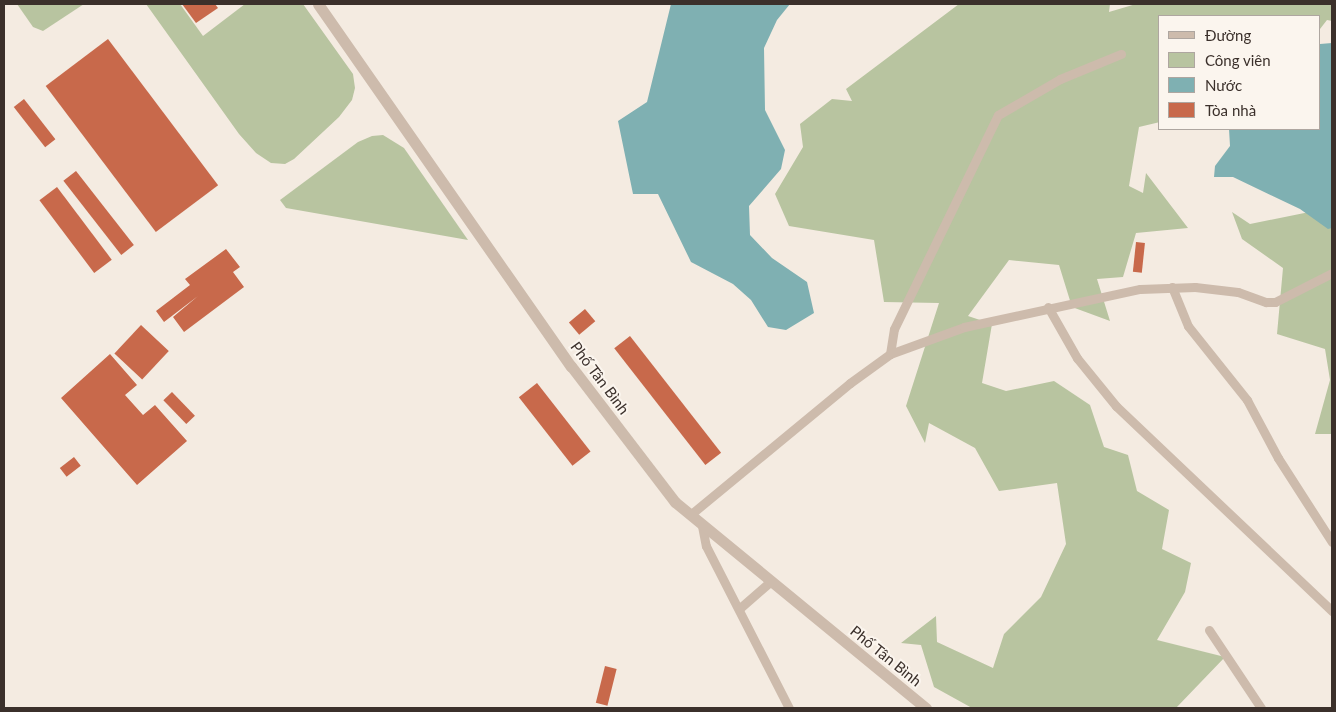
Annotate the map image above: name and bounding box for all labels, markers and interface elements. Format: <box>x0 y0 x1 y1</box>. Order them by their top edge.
legend <box>1158 15 1321 130</box>
text: Đường <box>1205 26 1251 44</box>
text: Công viên <box>1205 51 1271 69</box>
text: Nước <box>1205 76 1242 94</box>
text: Tòa nhà <box>1205 101 1256 119</box>
street label: Phố Tân Bình <box>567 338 633 418</box>
street label: Phố Tân Bình <box>847 622 925 690</box>

